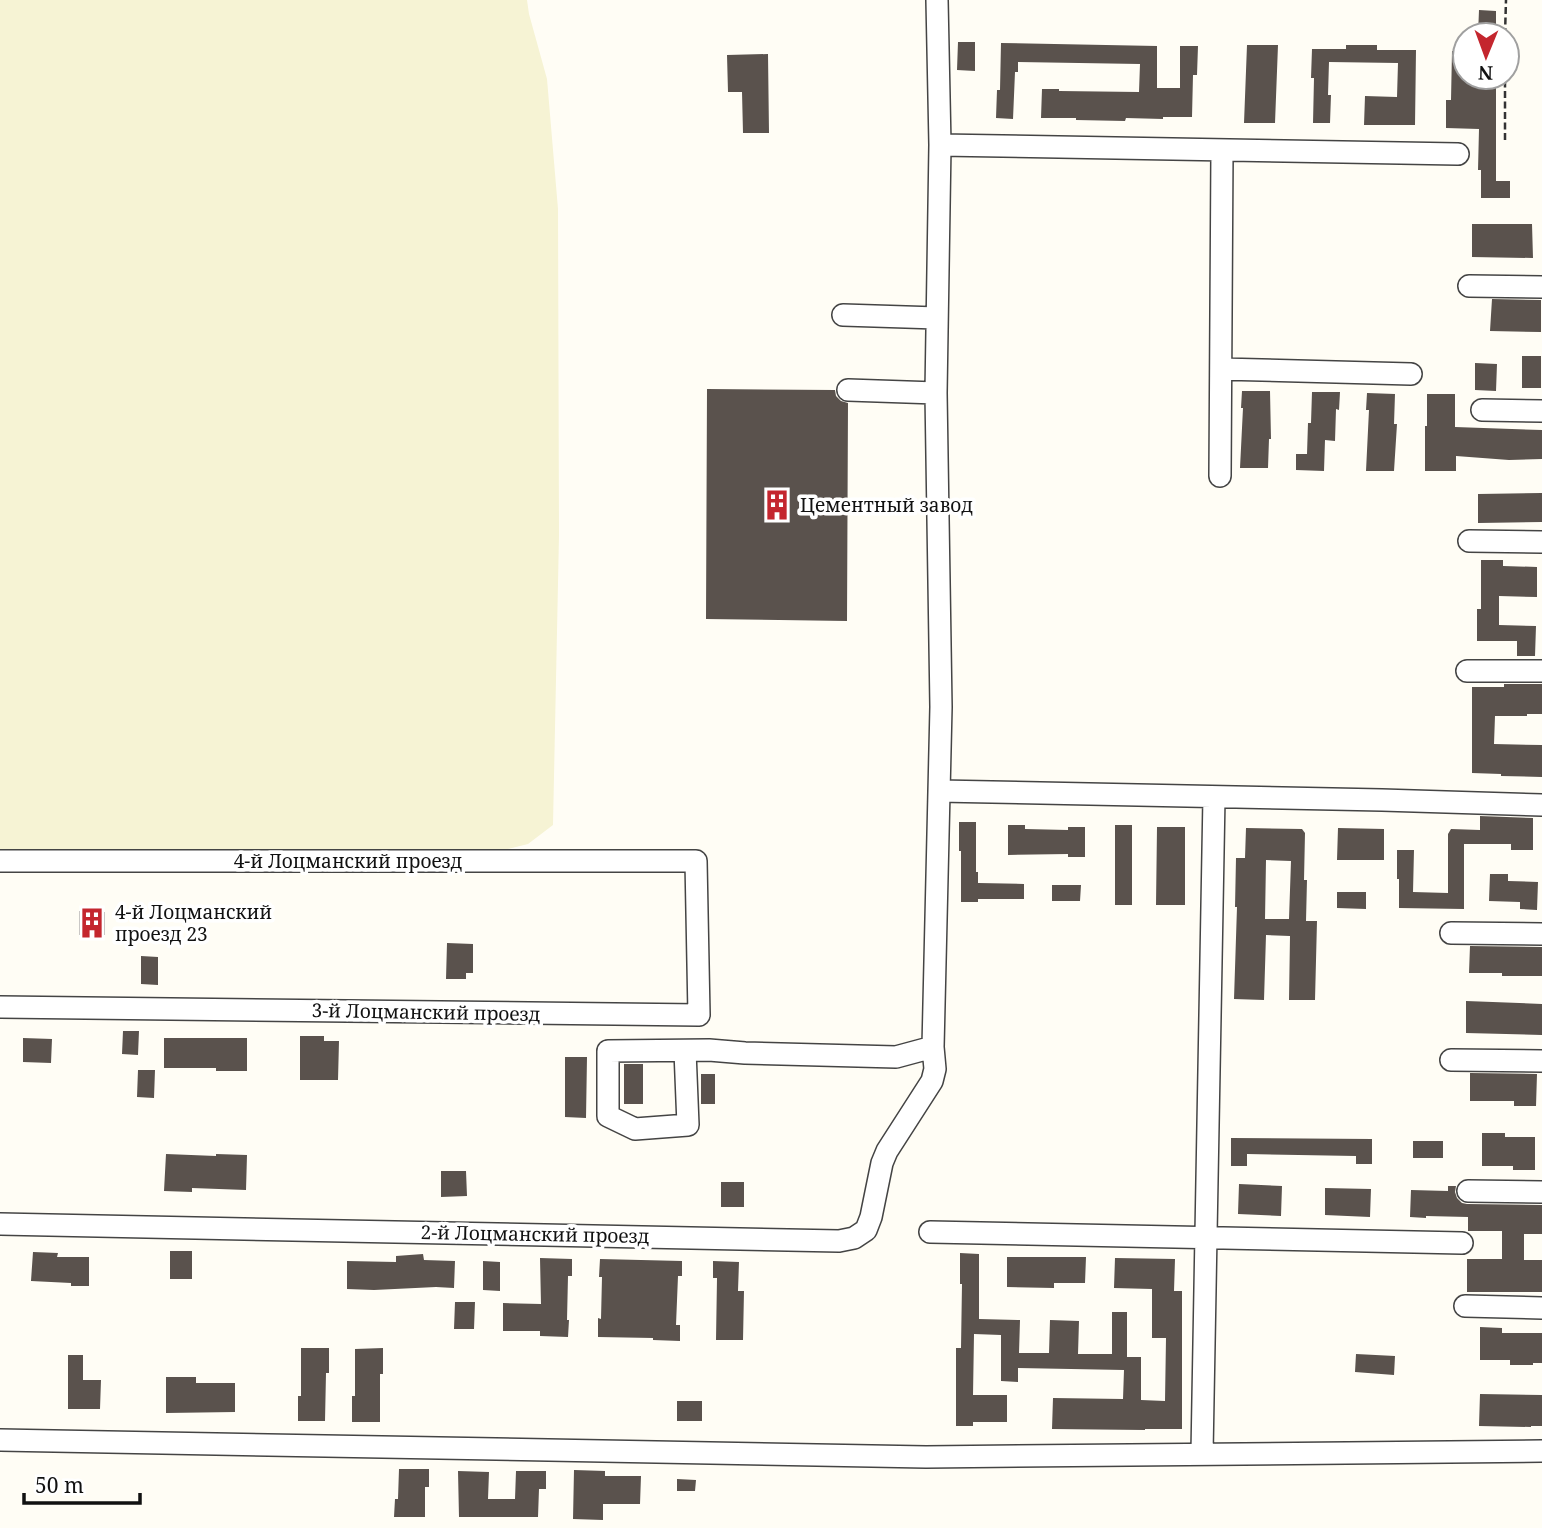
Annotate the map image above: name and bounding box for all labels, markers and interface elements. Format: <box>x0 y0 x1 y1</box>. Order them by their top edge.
north arrow <box>1451 21 1521 91</box>
text: N <box>1478 60 1493 86</box>
building icon: Цементный завод <box>760 488 794 522</box>
place label: Цементный завод <box>800 492 973 518</box>
street label: 4-й Лоцманский проезд <box>234 848 463 874</box>
place label: 4-й Лоцманский проезд 23 <box>115 899 272 947</box>
building icon: 4-й Лоцманский проезд 23 <box>75 906 109 940</box>
street label: 3-й Лоцманский проезд <box>311 997 541 1027</box>
street label: 2-й Лоцманский проезд <box>420 1219 650 1249</box>
scale bar <box>24 1462 140 1506</box>
text: 50 m <box>35 1471 84 1499</box>

